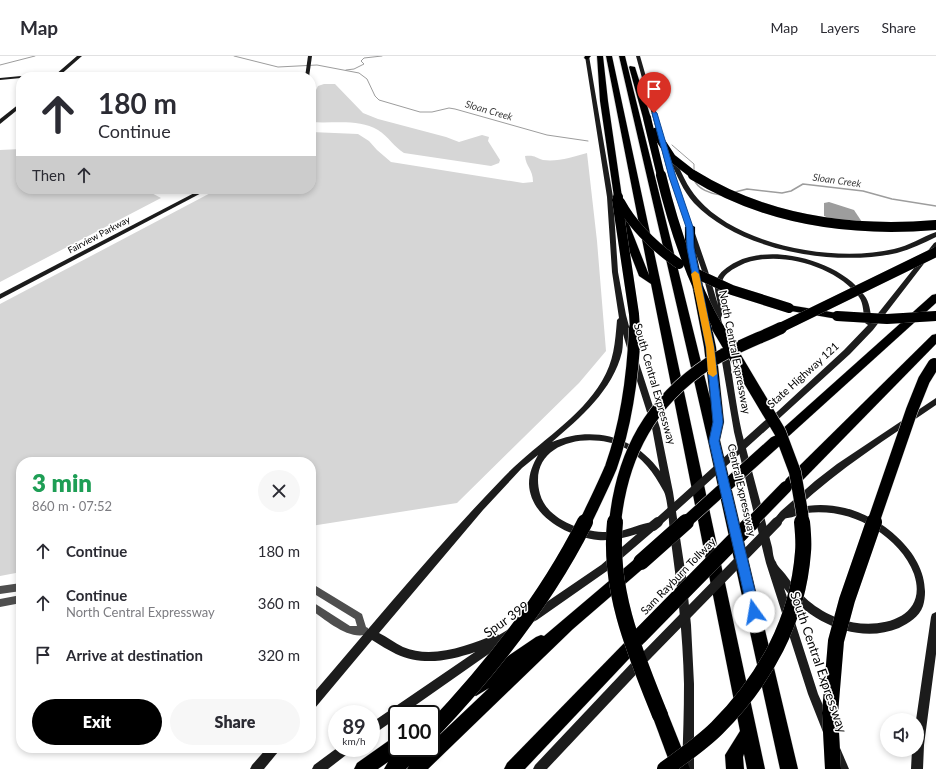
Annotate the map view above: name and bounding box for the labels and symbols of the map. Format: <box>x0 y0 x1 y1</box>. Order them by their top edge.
pin <box>637 72 671 113</box>
water label: Sloan Creek <box>464 97 514 123</box>
water label: Sloan Creek <box>812 171 862 189</box>
street label: Fairview Parkway <box>66 213 132 256</box>
street label: North Central Expressway <box>717 289 754 415</box>
street label: South Central Expressway <box>632 322 679 446</box>
street label: State Highway 121 <box>764 339 841 410</box>
street label: Central Expressway <box>726 442 760 538</box>
street label: Sam Rayburn Tollway <box>637 534 718 617</box>
street label: South Central Expressway <box>787 589 851 735</box>
position arrow <box>733 591 775 633</box>
street label: Spur 399 <box>480 598 532 640</box>
speed limit sign: 100 <box>388 705 440 757</box>

